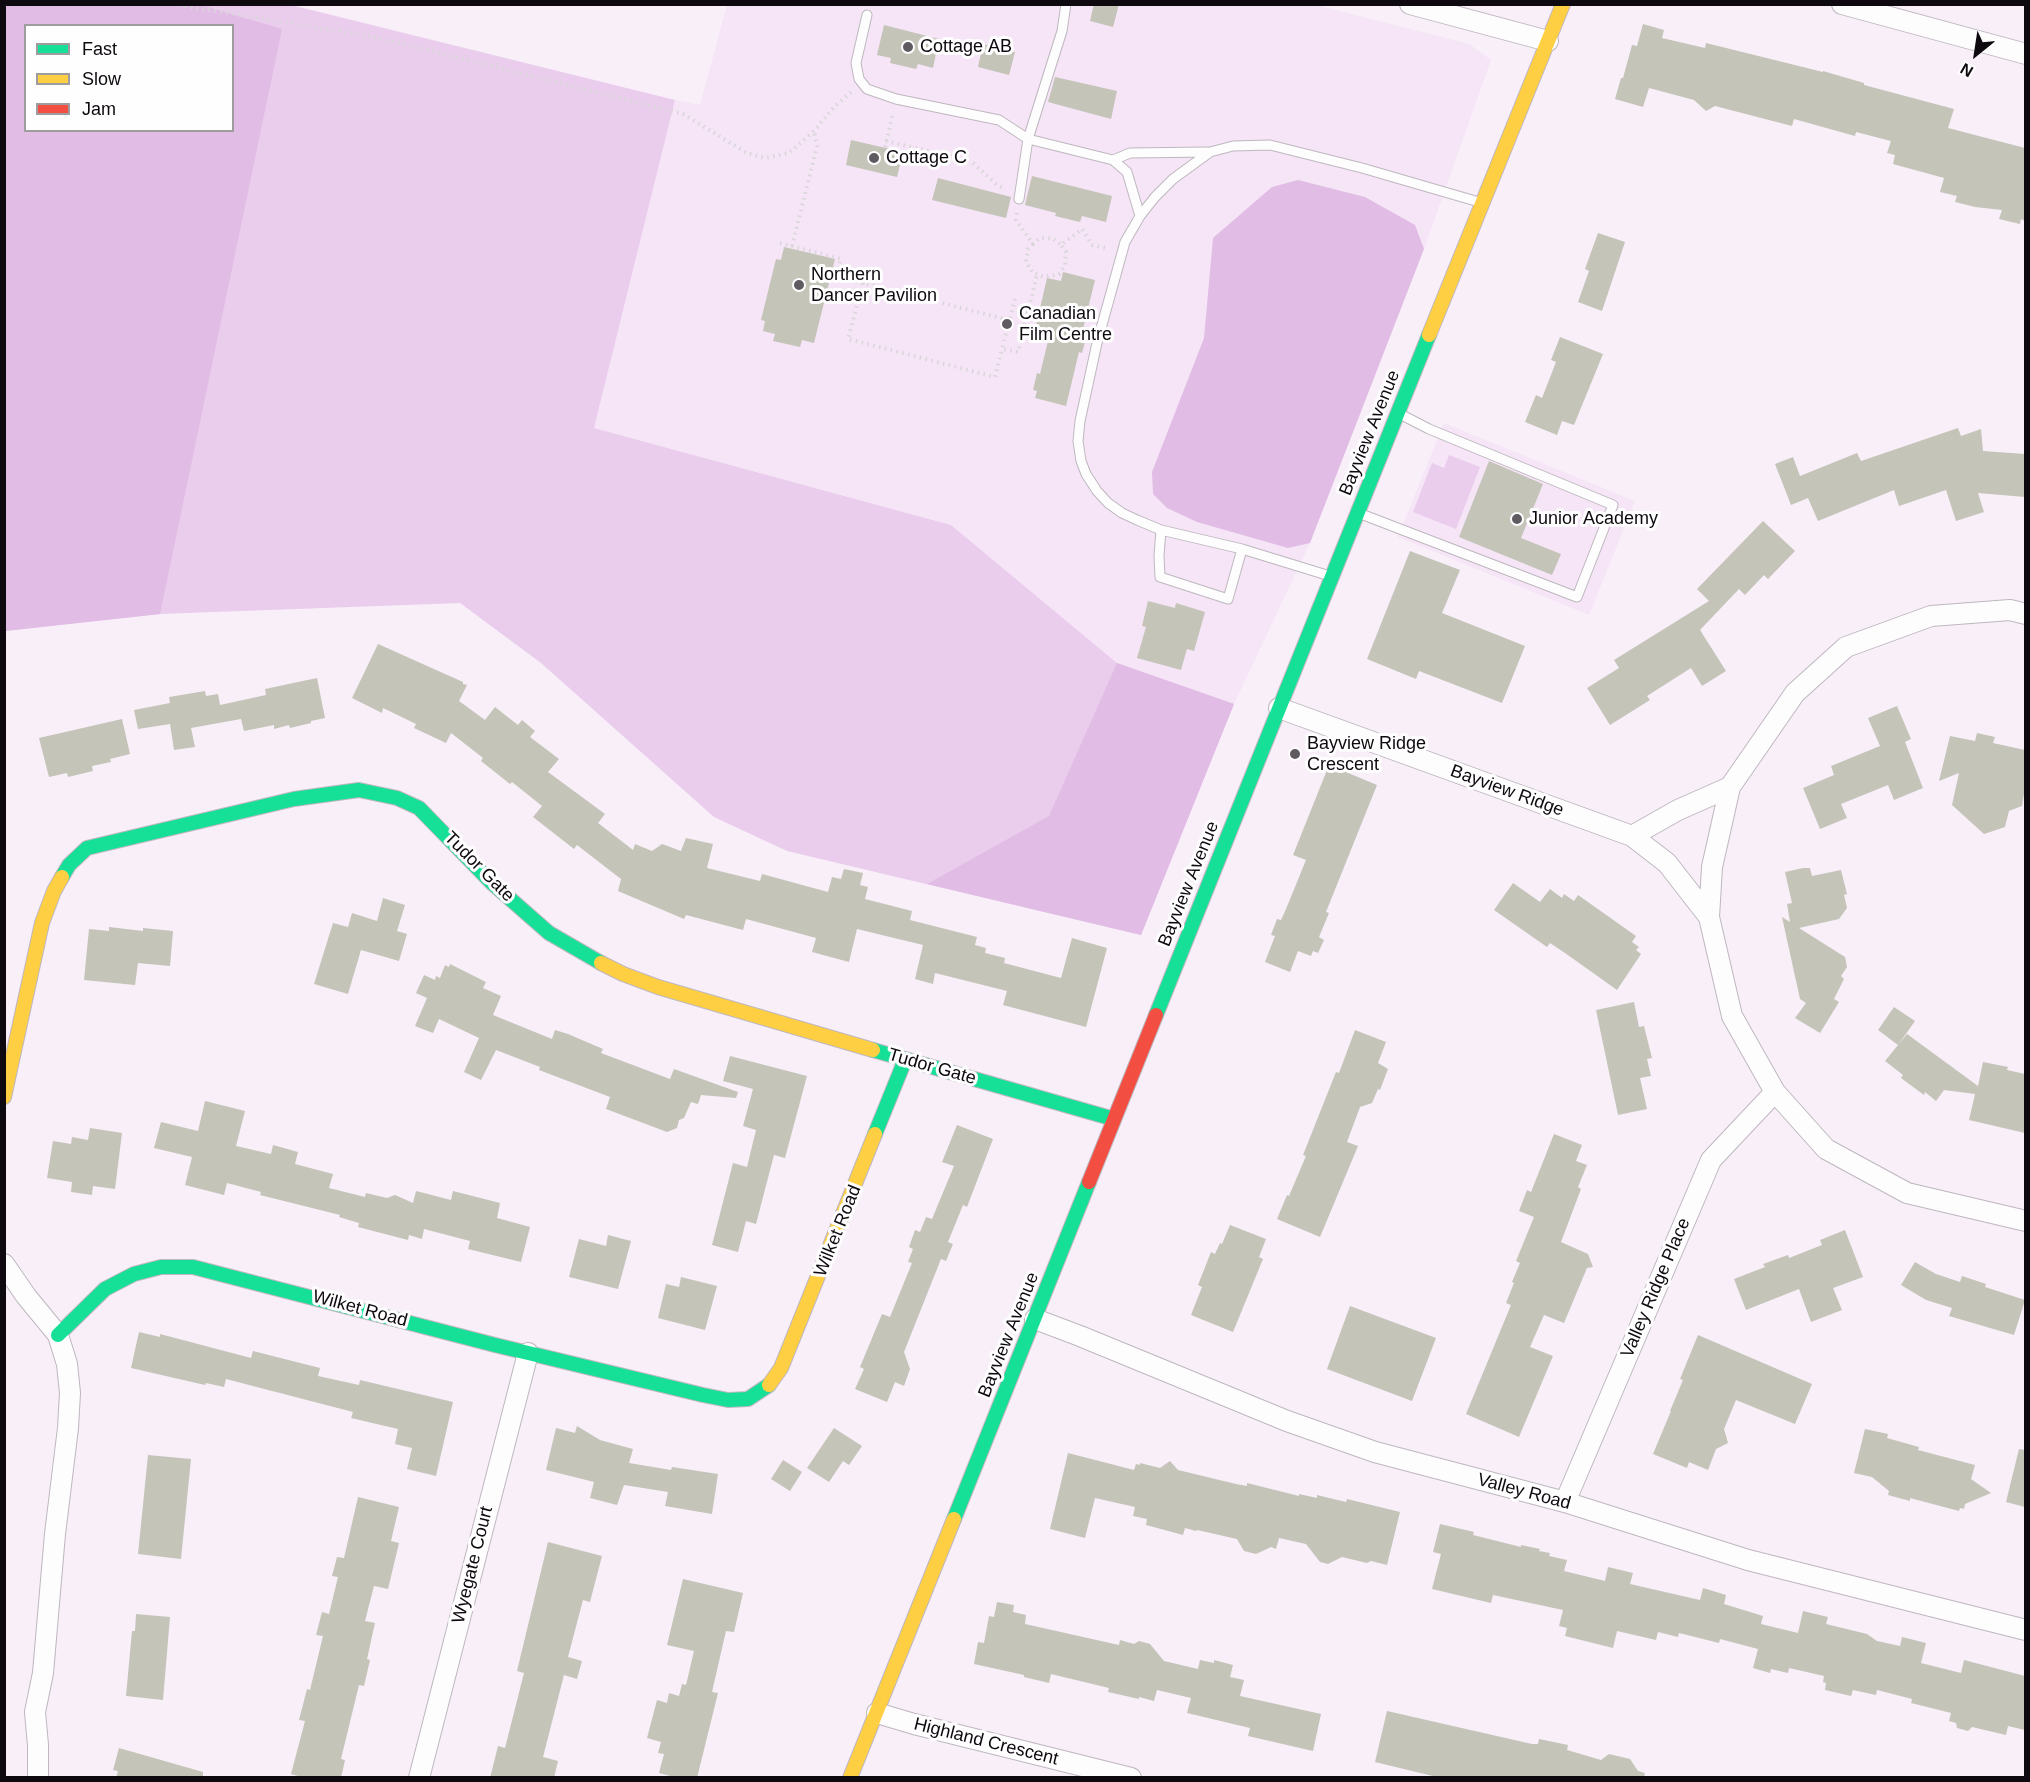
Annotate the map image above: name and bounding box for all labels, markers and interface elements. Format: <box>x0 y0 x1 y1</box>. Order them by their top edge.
legend <box>24 24 234 132</box>
north arrow <box>1946 24 2006 84</box>
place label: Cottage AB <box>920 36 1012 58</box>
text: Fast <box>82 39 117 59</box>
marker: Cottage AB <box>901 40 915 54</box>
text: N <box>1957 60 1976 80</box>
text: Slow <box>82 69 121 89</box>
text: Jam <box>82 99 116 119</box>
place label: Cottage C <box>886 147 967 169</box>
marker: Cottage C <box>867 151 881 165</box>
place label: Northern Dancer Pavilion <box>811 264 937 306</box>
marker: Northern Dancer Pavilion <box>792 278 806 292</box>
place label: Canadian Film Centre <box>1019 303 1112 346</box>
marker: Canadian Film Centre <box>1000 317 1014 331</box>
street label: Bayview Avenue <box>1335 367 1405 499</box>
place label: Junior Academy <box>1529 508 1658 530</box>
marker: Junior Academy <box>1510 512 1524 526</box>
place label: Bayview Ridge Crescent <box>1307 733 1426 776</box>
marker: Bayview Ridge Crescent <box>1288 747 1302 761</box>
street label: Bayview Ridge <box>1447 760 1567 822</box>
street label: Bayview Avenue <box>1154 818 1224 950</box>
street label: Tudor Gate <box>439 827 519 907</box>
street label: Tudor Gate <box>886 1044 978 1090</box>
street label: Wilket Road <box>810 1182 866 1280</box>
street label: Valley Ridge Place <box>1617 1215 1695 1361</box>
street label: Bayview Avenue <box>974 1269 1044 1401</box>
street label: Wilket Road <box>310 1286 410 1332</box>
street label: Valley Road <box>1475 1469 1573 1515</box>
street label: Wyegate Court <box>448 1504 498 1626</box>
street label: Highland Crescent <box>912 1714 1060 1770</box>

